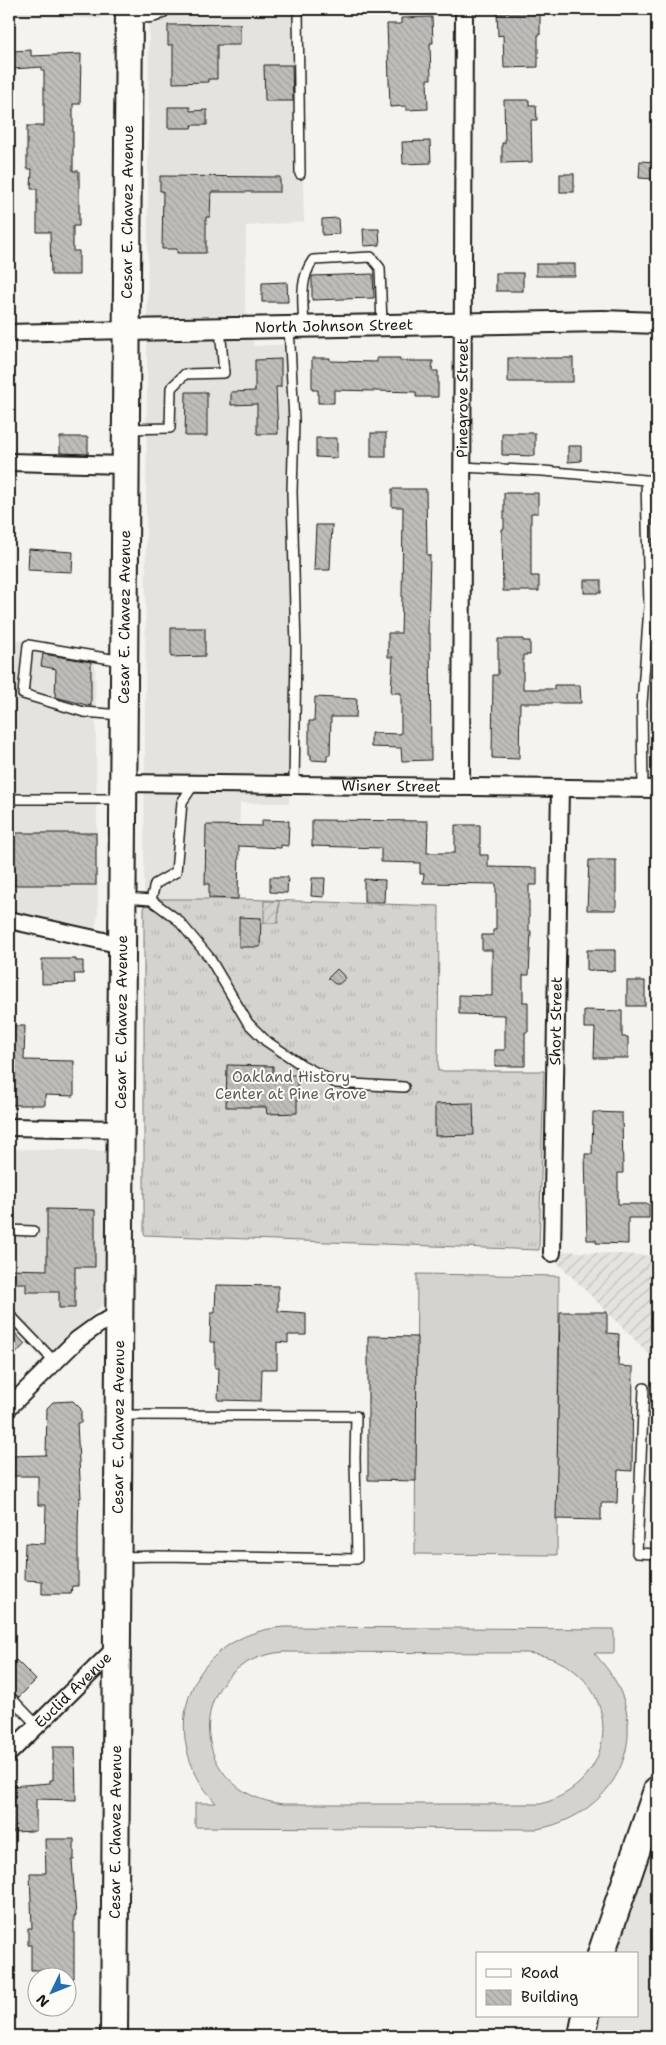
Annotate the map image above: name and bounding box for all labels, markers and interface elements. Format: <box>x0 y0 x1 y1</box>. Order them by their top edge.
street label: Cesar E. Chavez Avenue <box>117 125 138 299</box>
street label: North Johnson Street <box>255 315 413 338</box>
street label: Pinegrove Street <box>452 338 473 458</box>
street label: Cesar E. Chavez Avenue <box>114 530 135 704</box>
street label: Wisner Street <box>341 775 441 797</box>
street label: Cesar E. Chavez Avenue <box>111 935 132 1109</box>
street label: Short Street <box>545 976 567 1066</box>
park label: Oakland History Center at Pine Grove <box>215 1067 367 1104</box>
street label: Cesar E. Chavez Avenue <box>108 1340 129 1514</box>
street label: Euclid Avenue <box>30 1648 116 1732</box>
street label: Cesar E. Chavez Avenue <box>105 1745 126 1919</box>
legend <box>476 1952 638 2018</box>
text: Road <box>521 1963 559 1983</box>
north arrow <box>28 1968 78 2018</box>
text: Building <box>521 1987 578 2007</box>
text: N <box>32 1991 53 2011</box>

